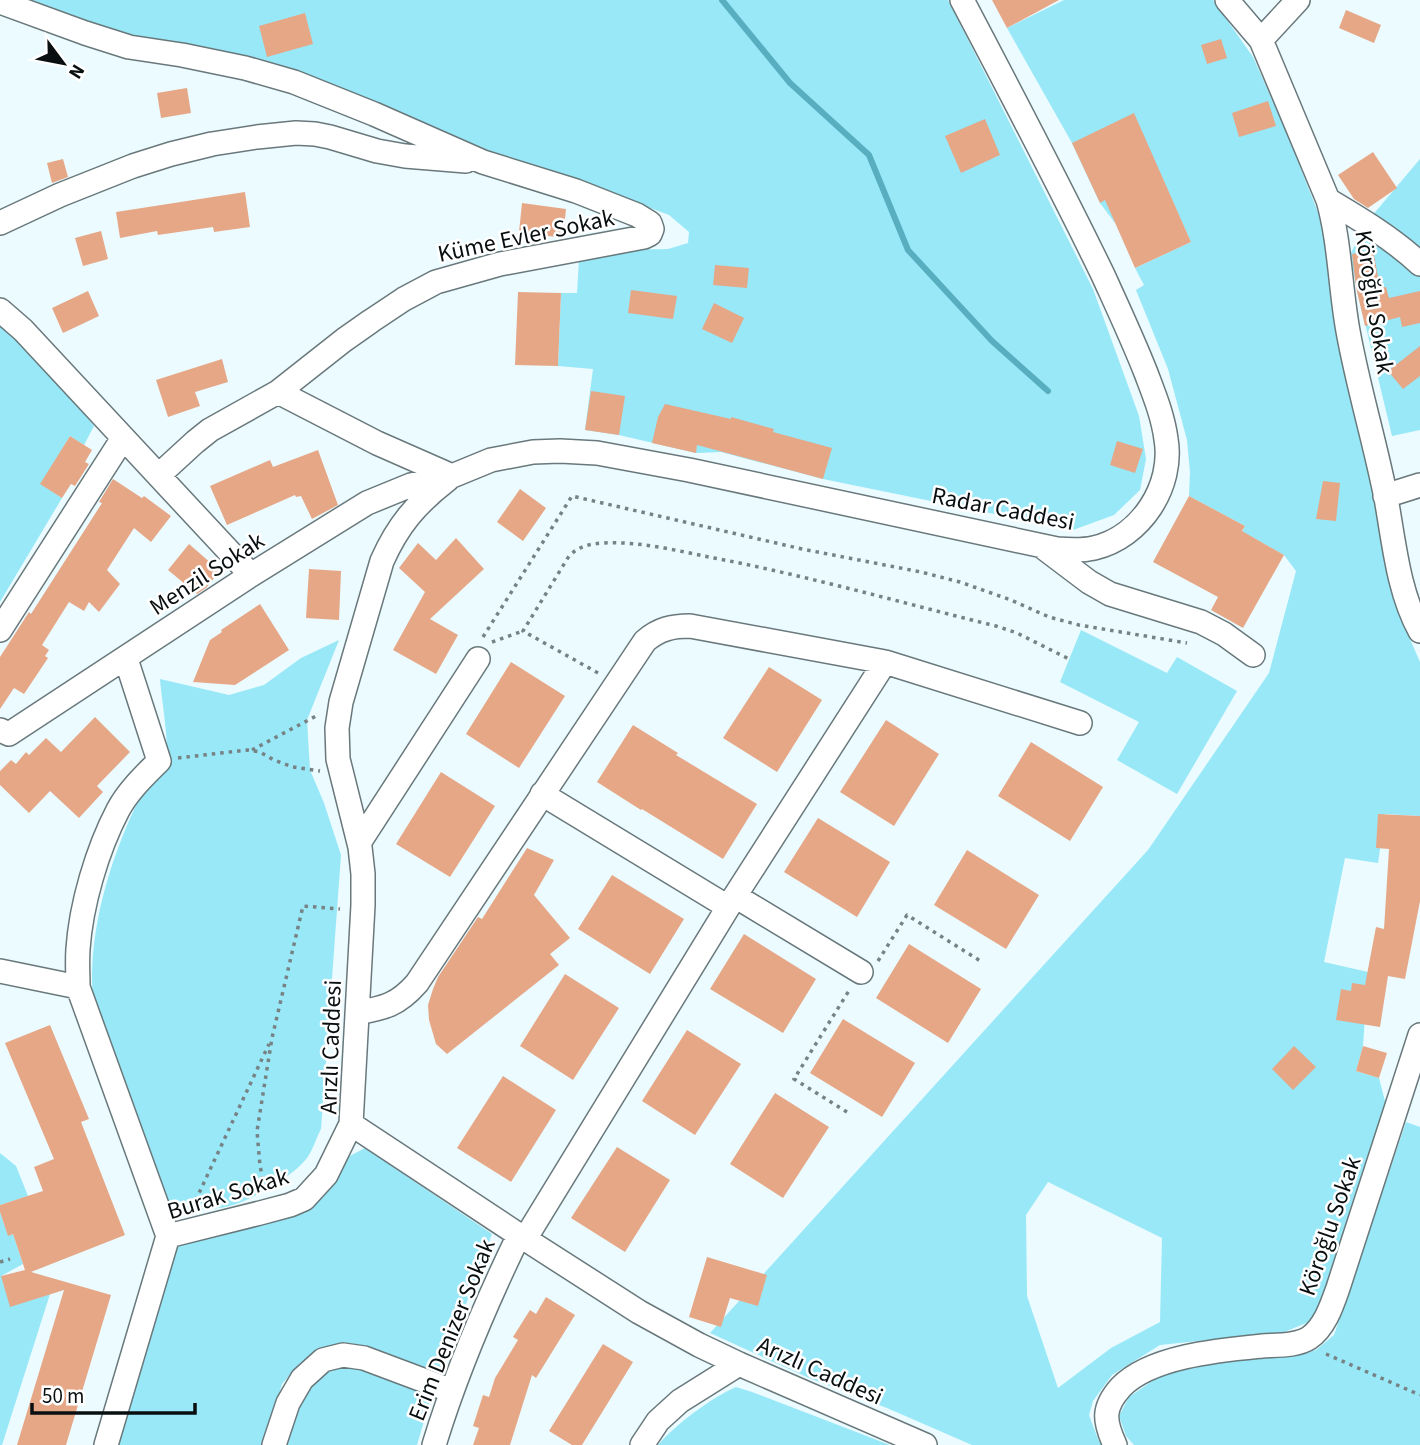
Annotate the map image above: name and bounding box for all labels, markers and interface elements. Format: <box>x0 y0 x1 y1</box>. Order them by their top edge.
north arrow <box>28 28 98 98</box>
text: N <box>61 59 91 84</box>
street label: Küme Evler Sokak <box>435 200 618 272</box>
street label: Köroğlu Sokak <box>1345 227 1403 377</box>
street label: Radar Caddesi <box>929 478 1077 540</box>
street label: Menzil Sokak <box>143 524 272 624</box>
street label: Arızlı Caddesi <box>311 979 351 1115</box>
street label: Köroğlu Sokak <box>1290 1151 1370 1300</box>
street label: Burak Sokak <box>163 1159 293 1229</box>
street label: Erim Denizer Sokak <box>399 1234 505 1426</box>
street label: Arızlı Caddesi <box>751 1328 889 1414</box>
scale bar <box>32 1372 194 1416</box>
text: 50 m <box>42 1381 84 1411</box>

